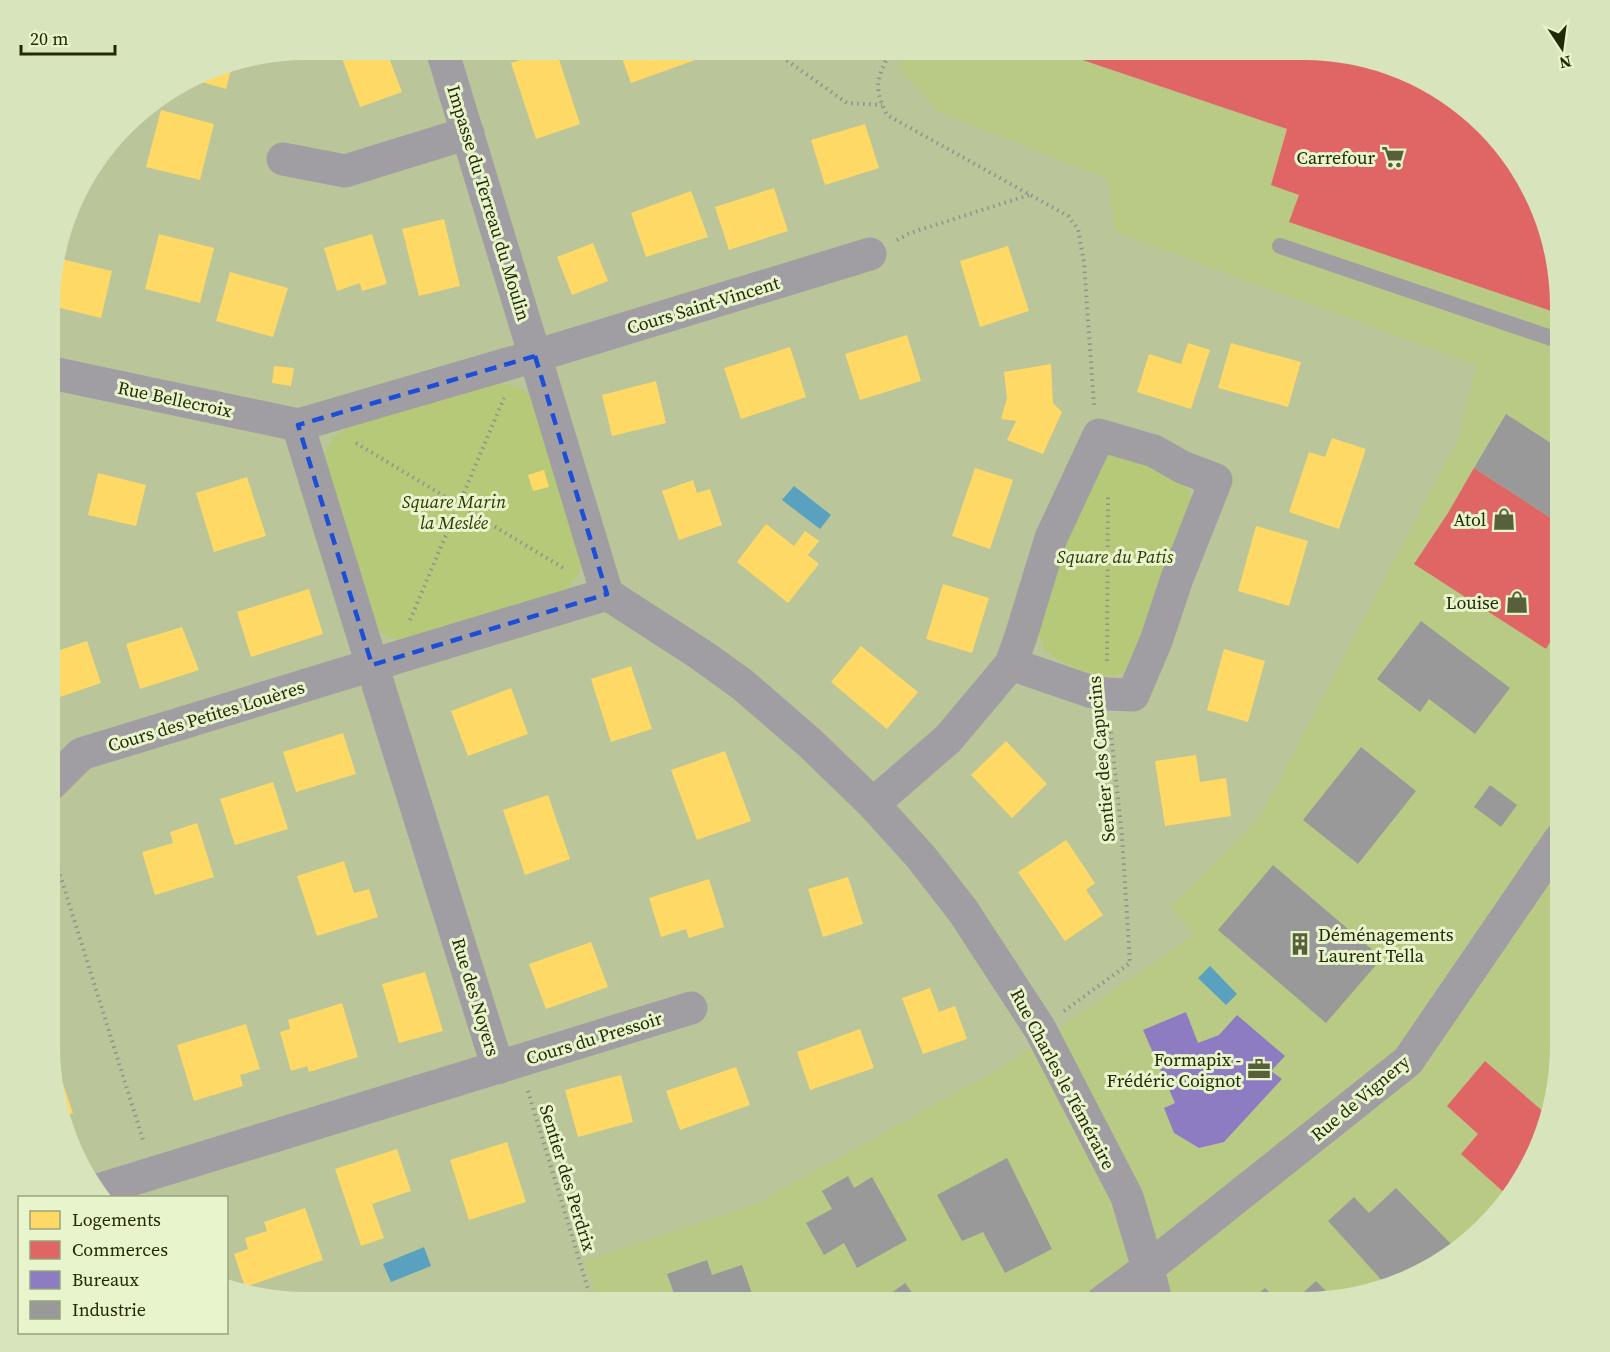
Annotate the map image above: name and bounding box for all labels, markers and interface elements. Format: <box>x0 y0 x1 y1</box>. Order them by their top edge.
scale bar <box>21 18 116 56</box>
north arrow <box>1532 18 1592 78</box>
text: 20 m <box>30 26 68 51</box>
text: N <box>1557 51 1574 75</box>
street label: Impasse du Terreau du Moulin <box>441 82 537 324</box>
supermarket icon: Carrefour <box>1380 144 1406 170</box>
place label: Carrefour <box>1297 145 1375 170</box>
street label: Cours Saint-Vincent <box>624 270 782 340</box>
street label: Rue Bellecroix <box>115 375 235 423</box>
park label: Square Marin la Meslée <box>402 489 506 535</box>
shop icon: Atol <box>1491 506 1517 532</box>
place label: Atol <box>1453 507 1486 532</box>
park label: Square du Patis <box>1057 544 1174 569</box>
shop icon: Louise <box>1504 589 1530 615</box>
place label: Louise <box>1446 590 1499 615</box>
street label: Cours des Petites Louères <box>105 674 308 758</box>
street label: Sentier des Capucins <box>1081 675 1121 843</box>
place label: Déménagements Laurent Tella <box>1318 922 1454 968</box>
building icon: Déménagements Laurent Tella <box>1287 931 1313 957</box>
street label: Rue des Noyers <box>446 935 506 1059</box>
street label: Rue Charles le Téméraire <box>1005 984 1121 1174</box>
street label: Cours du Pressoir <box>523 1005 666 1071</box>
place label: Formapix - Frédéric Coignot <box>1107 1047 1241 1093</box>
street label: Rue de Vignery <box>1305 1049 1415 1147</box>
office icon: Formapix - Frédéric Coignot <box>1246 1056 1272 1082</box>
street label: Sentier des Perdrix <box>534 1102 602 1255</box>
legend <box>18 1196 228 1334</box>
text: Logements <box>72 1207 161 1232</box>
text: Commerces <box>72 1237 168 1262</box>
text: Bureaux <box>72 1267 140 1292</box>
text: Industrie <box>72 1297 146 1322</box>

